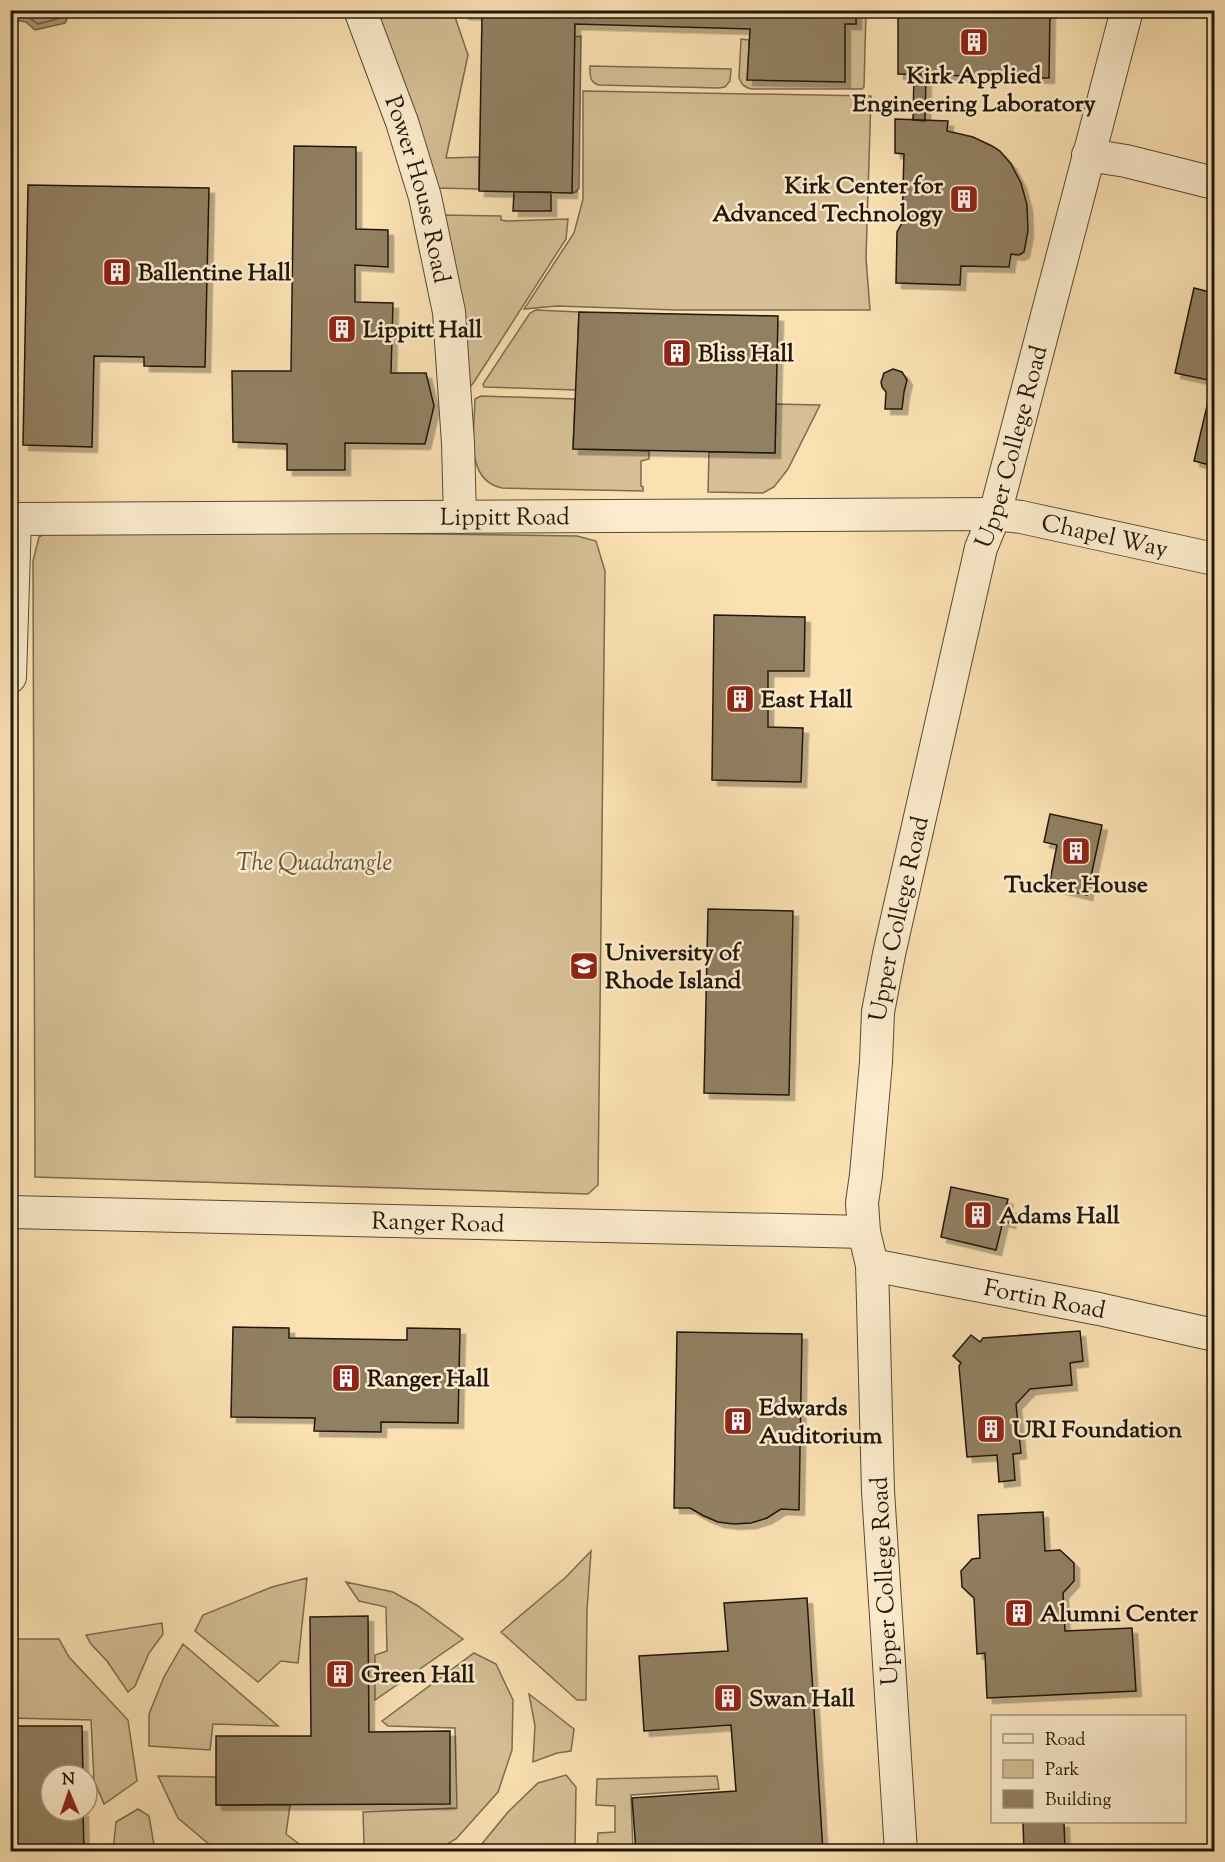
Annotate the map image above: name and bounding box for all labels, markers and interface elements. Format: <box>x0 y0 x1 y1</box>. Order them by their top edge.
building icon: Kirk Applied Engineering Laboratory <box>958 26 990 58</box>
place label: Kirk Applied Engineering Laboratory <box>852 60 1096 122</box>
street label: Power House Road <box>375 91 458 287</box>
place label: Kirk Center for Advanced Technology <box>712 170 944 232</box>
building icon: Kirk Center for Advanced Technology <box>948 183 980 215</box>
building icon: Ballentine Hall <box>101 256 133 288</box>
place label: Ballentine Hall <box>138 257 291 291</box>
building icon: Lippitt Hall <box>326 313 358 345</box>
place label: Lippitt Hall <box>363 314 483 348</box>
building icon: Bliss Hall <box>661 337 693 369</box>
place label: Bliss Hall <box>698 338 794 372</box>
street label: Upper College Road <box>968 342 1058 554</box>
street label: Lippitt Road <box>440 501 570 536</box>
street label: Chapel Way <box>1038 507 1171 567</box>
building icon: East Hall <box>724 683 756 715</box>
place label: East Hall <box>761 684 853 718</box>
street label: Upper College Road <box>862 813 939 1025</box>
building icon: Tucker House <box>1060 835 1092 867</box>
park label: The Quadrangle <box>236 847 392 881</box>
place label: Tucker House <box>1004 869 1148 903</box>
place label: University of Rhode Island <box>605 937 742 999</box>
school or university icon: University of Rhode Island <box>568 950 600 982</box>
building icon: Adams Hall <box>962 1199 994 1231</box>
place label: Adams Hall <box>999 1200 1120 1234</box>
street label: Ranger Road <box>371 1205 505 1243</box>
street label: Fortin Road <box>981 1272 1109 1329</box>
building icon: Ranger Hall <box>330 1362 362 1394</box>
place label: Ranger Hall <box>367 1363 490 1397</box>
place label: Edwards Auditorium <box>759 1392 883 1454</box>
building icon: Edwards Auditorium <box>722 1405 754 1437</box>
building icon: URI Foundation <box>975 1413 1007 1445</box>
place label: URI Foundation <box>1012 1414 1183 1448</box>
street label: Upper College Road <box>864 1475 908 1686</box>
building icon: Alumni Center <box>1003 1597 1035 1629</box>
place label: Alumni Center <box>1040 1598 1199 1632</box>
building icon: Green Hall <box>324 1658 356 1690</box>
place label: Green Hall <box>361 1659 475 1693</box>
building icon: Swan Hall <box>712 1682 744 1714</box>
place label: Swan Hall <box>749 1683 855 1717</box>
legend <box>991 1715 1186 1823</box>
text: Road <box>1045 1728 1085 1754</box>
text: Park <box>1045 1758 1080 1784</box>
north arrow <box>39 1763 99 1823</box>
text: N <box>62 1769 76 1792</box>
text: Building <box>1045 1788 1111 1814</box>

